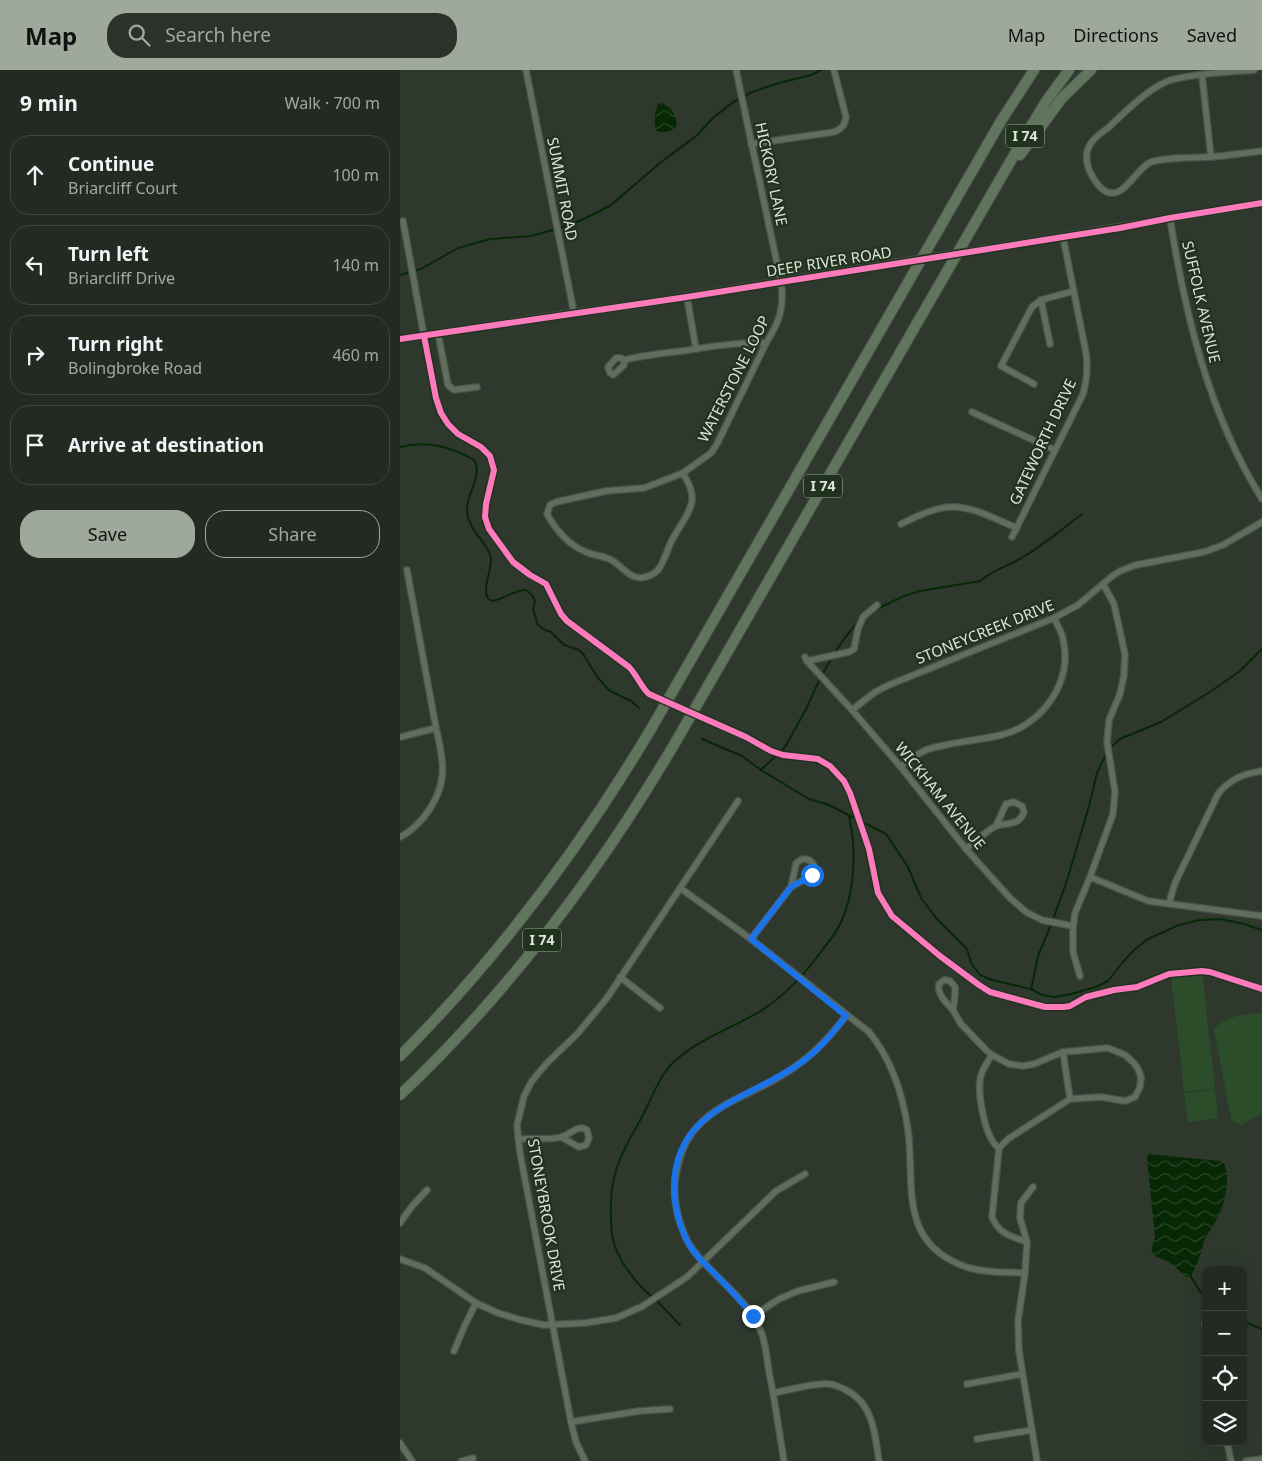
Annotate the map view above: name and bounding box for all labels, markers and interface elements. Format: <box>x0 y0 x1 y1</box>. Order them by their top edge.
search box <box>107 13 457 58</box>
text: Map <box>25 19 77 52</box>
icon: search <box>125 21 153 49</box>
text: Search here <box>165 22 271 48</box>
text: Map <box>1008 23 1045 47</box>
text: Directions <box>1073 23 1159 47</box>
text: Saved <box>1187 23 1237 47</box>
text: 9 min <box>20 89 78 117</box>
text: Walk · 700 m <box>285 92 380 114</box>
street label: HICKORY LANE <box>751 120 793 227</box>
road number: I 74 <box>1006 124 1044 148</box>
street label: SUMMIT ROAD <box>543 135 583 242</box>
text: Continue <box>68 151 154 177</box>
icon: ahead <box>21 161 49 189</box>
text: 100 m <box>332 164 379 186</box>
text: Briarcliff Court <box>68 177 178 199</box>
street label: SUFFOLK AVENUE <box>1178 239 1226 365</box>
text: Turn left <box>68 241 149 267</box>
street label: DEEP RIVER ROAD <box>765 241 893 281</box>
icon: left <box>21 251 49 279</box>
text: 140 m <box>332 254 379 276</box>
text: Briarcliff Drive <box>68 267 175 289</box>
street label: WATERSTONE LOOP <box>693 312 774 445</box>
text: Turn right <box>68 331 163 357</box>
icon: right <box>21 341 49 369</box>
text: 460 m <box>332 344 379 366</box>
text: Bolingbroke Road <box>68 357 202 379</box>
street label: GATEWORTH DRIVE <box>1004 375 1080 508</box>
icon: arrive <box>21 431 49 459</box>
text: Arrive at destination <box>68 432 264 458</box>
road number: I 74 <box>804 474 842 498</box>
button: Save <box>20 510 195 558</box>
button: Share <box>205 510 380 558</box>
street label: STONEYCREEK DRIVE <box>913 594 1057 668</box>
street label: WICKHAM AVENUE <box>891 737 990 853</box>
route start <box>801 864 824 887</box>
road number: I 74 <box>523 928 561 952</box>
street label: STONEYBROOK DRIVE <box>524 1137 570 1293</box>
map controls <box>1202 1266 1247 1446</box>
button: + <box>1202 1266 1247 1311</box>
route end <box>742 1305 765 1328</box>
button: − <box>1202 1311 1247 1356</box>
button: locate <box>1202 1356 1247 1401</box>
button: layers <box>1202 1401 1247 1446</box>

